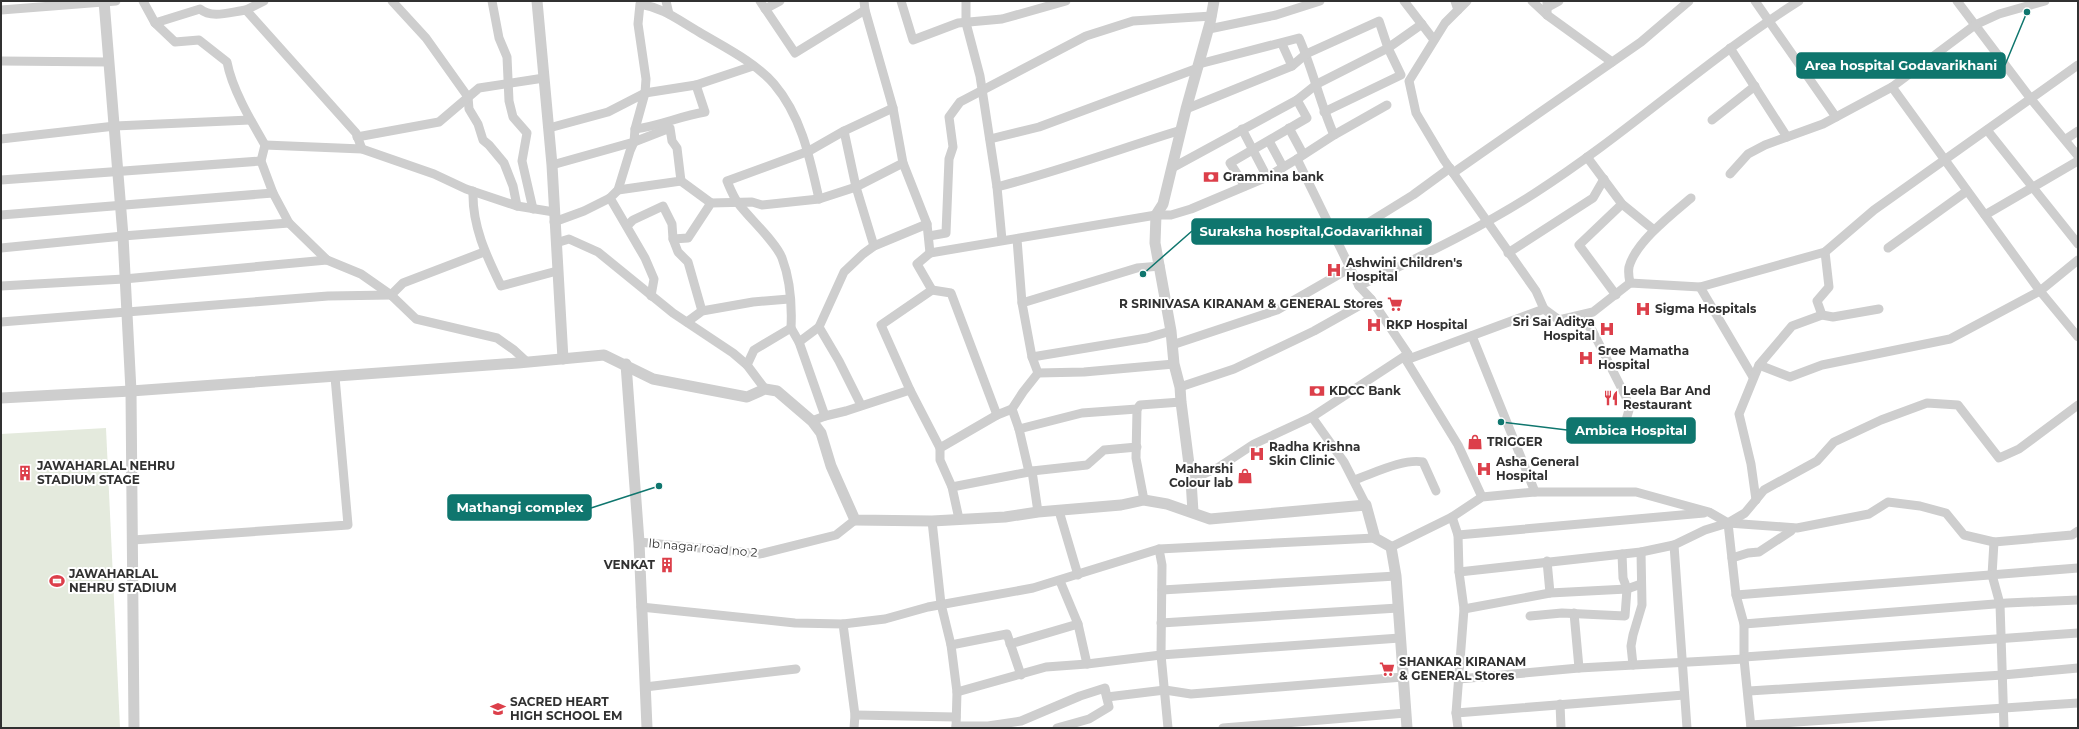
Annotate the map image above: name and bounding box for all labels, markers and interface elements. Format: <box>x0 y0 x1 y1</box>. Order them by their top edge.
callout: Area hospital Godavarikhani <box>1797 53 2005 78</box>
text: Area hospital Godavarikhani <box>1804 57 1997 73</box>
bank icon: Grammina bank <box>1202 168 1220 186</box>
place label: Grammina bank <box>1223 169 1324 184</box>
callout: Suraksha hospital,Godavarikhnai <box>1192 219 1431 244</box>
text: Suraksha hospital,Godavarikhnai <box>1200 223 1423 239</box>
place label: Ashwini Children's Hospital <box>1345 255 1463 284</box>
hospital icon: Ashwini Children's Hospital <box>1325 261 1343 279</box>
supermarket icon: R SRINIVASA KIRANAM & GENERAL Stores <box>1386 295 1404 313</box>
place label: R SRINIVASA KIRANAM & GENERAL Stores <box>1119 296 1384 311</box>
hospital icon: Sigma Hospitals <box>1634 300 1652 318</box>
place label: Sigma Hospitals <box>1655 301 1757 316</box>
place label: Sri Sai Aditya Hospital <box>1513 314 1595 343</box>
hospital icon: RKP Hospital <box>1365 316 1383 334</box>
place label: RKP Hospital <box>1386 317 1468 332</box>
hospital icon: Sri Sai Aditya Hospital <box>1598 320 1616 338</box>
place label: Sree Mamatha Hospital <box>1598 343 1689 372</box>
hospital icon: Sree Mamatha Hospital <box>1577 349 1595 367</box>
bank icon: KDCC Bank <box>1308 382 1326 400</box>
place label: KDCC Bank <box>1329 383 1401 398</box>
place label: Leela Bar And Restaurant <box>1623 383 1711 412</box>
restaurant icon: Leela Bar And Restaurant <box>1602 389 1620 407</box>
callout: Ambica Hospital <box>1567 418 1695 443</box>
text: Ambica Hospital <box>1574 422 1687 438</box>
shop icon: TRIGGER <box>1466 433 1484 451</box>
place label: TRIGGER <box>1487 434 1543 449</box>
place label: Radha Krishna Skin Clinic <box>1269 439 1360 468</box>
hospital icon: Radha Krishna Skin Clinic <box>1248 445 1266 463</box>
place label: Asha General Hospital <box>1495 454 1579 483</box>
place label: JAWAHARLAL NEHRU STADIUM STAGE <box>36 458 175 487</box>
hospital icon: Asha General Hospital <box>1475 460 1493 478</box>
place label: Maharshi Colour lab <box>1169 461 1233 490</box>
building icon: JAWAHARLAL NEHRU STADIUM STAGE <box>16 464 34 482</box>
shop icon: Maharshi Colour lab <box>1236 467 1254 485</box>
callout: Mathangi complex <box>448 495 591 520</box>
text: Mathangi complex <box>456 499 584 515</box>
street label: lb nagar road no 2 <box>648 535 758 560</box>
building icon: VENKAT <box>658 556 676 574</box>
place label: VENKAT <box>603 557 656 572</box>
place label: JAWAHARLAL NEHRU STADIUM <box>68 566 177 595</box>
sports icon: JAWAHARLAL NEHRU STADIUM <box>48 572 66 590</box>
place label: SHANKAR KIRANAM & GENERAL Stores <box>1399 654 1526 683</box>
supermarket icon: SHANKAR KIRANAM & GENERAL Stores <box>1378 660 1396 678</box>
place label: SACRED HEART HIGH SCHOOL EM <box>510 694 622 723</box>
school or university icon: SACRED HEART HIGH SCHOOL EM <box>489 700 507 718</box>

